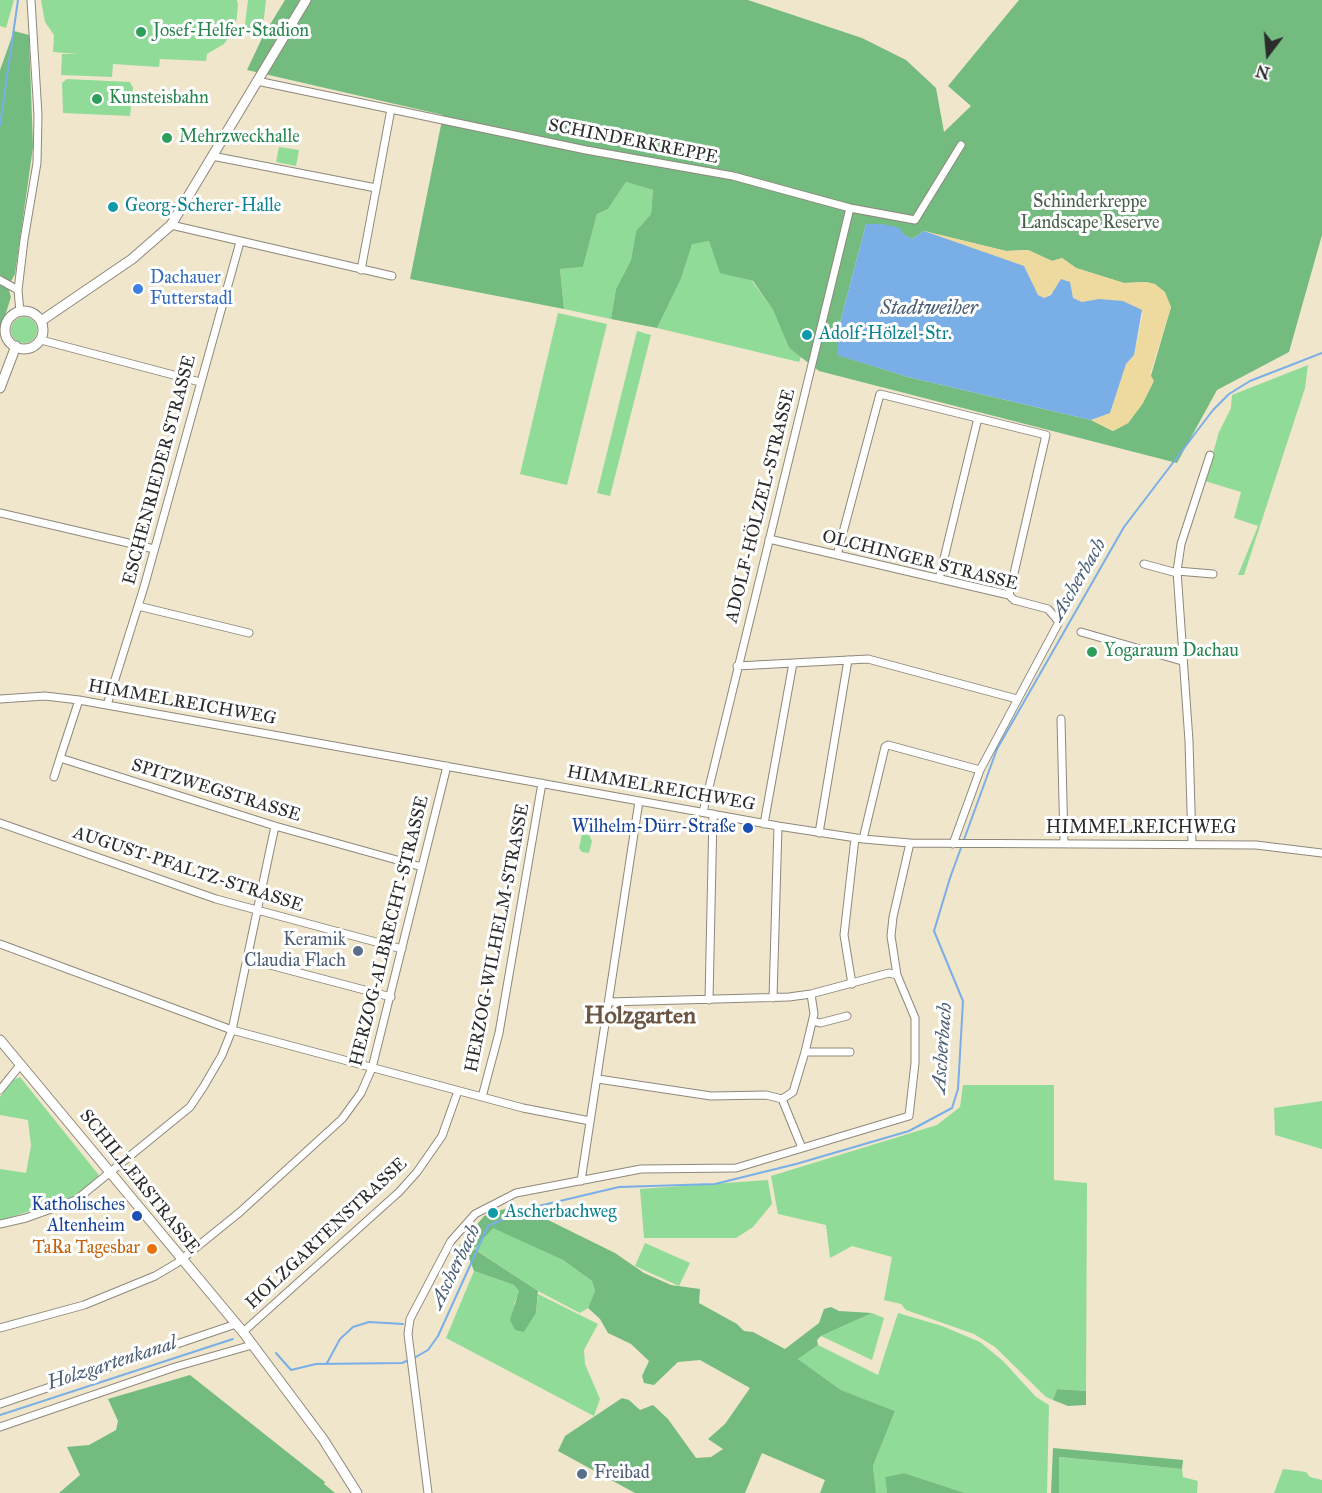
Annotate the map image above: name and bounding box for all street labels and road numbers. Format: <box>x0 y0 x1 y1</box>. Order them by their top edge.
street label: SCHINDERKREPPE <box>546 115 720 169</box>
street label: ESCHENRIEDER STRASSE <box>119 353 201 587</box>
street label: ADOLF-HÖLZEL-STRASSE <box>721 387 801 625</box>
street label: OLCHINGER STRASSE <box>820 526 1020 596</box>
street label: HIMMELREICHWEG <box>86 676 278 730</box>
street label: SPITZWEGSTRASSE <box>129 755 303 827</box>
street label: HIMMELREICHWEG <box>565 762 757 816</box>
street label: HERZOG-ALBRECHT-STRASSE <box>346 793 434 1069</box>
street label: HERZOG-WILHELM-STRASSE <box>461 802 535 1074</box>
street label: HIMMELREICHWEG <box>1046 818 1236 840</box>
street label: AUGUST-PFALTZ-STRASSE <box>70 823 306 917</box>
street label: SCHILLERSTRASSE <box>74 1106 204 1258</box>
street label: HOLZGARTENSTRASSE <box>242 1154 412 1314</box>

